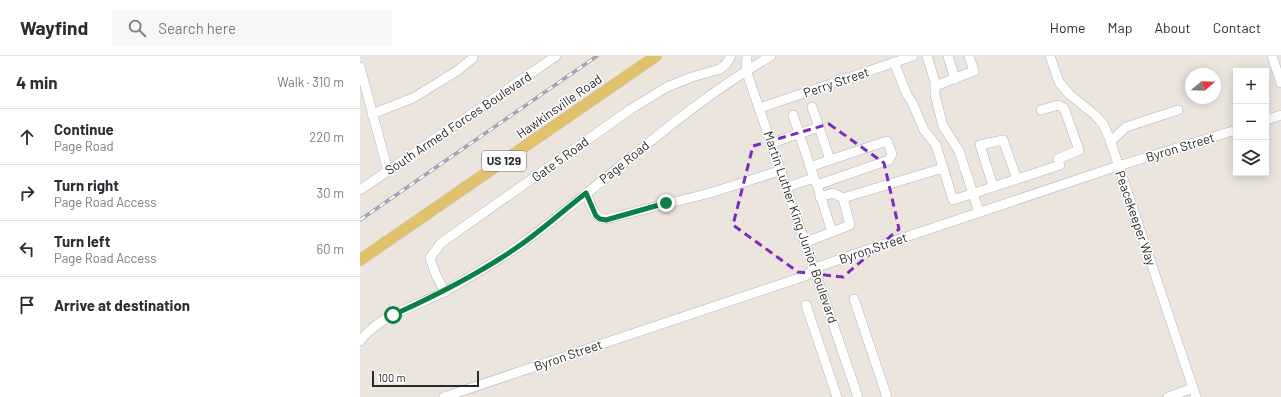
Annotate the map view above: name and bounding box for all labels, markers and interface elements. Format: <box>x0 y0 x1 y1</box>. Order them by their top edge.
search box <box>112 10 392 46</box>
text: Wayfind <box>20 16 88 39</box>
icon: search <box>126 17 148 39</box>
text: Search here <box>158 19 236 37</box>
text: Home <box>1050 19 1086 36</box>
text: Map <box>1108 19 1132 36</box>
text: About <box>1154 19 1191 36</box>
text: Contact <box>1213 19 1261 36</box>
street label: Perry Street <box>801 63 871 101</box>
street label: South Armed Forces Boulevard <box>382 68 534 178</box>
north arrow <box>1185 68 1221 104</box>
map controls <box>1233 68 1269 176</box>
button: + <box>1233 68 1269 104</box>
street label: Hawkinsville Road <box>513 71 605 141</box>
text: 4 min <box>16 72 58 92</box>
text: Walk · 310 m <box>277 74 344 90</box>
button: − <box>1233 104 1269 140</box>
text: Continue <box>54 120 114 138</box>
icon: ahead <box>16 126 38 148</box>
text: 220 m <box>309 129 344 145</box>
street label: Martin Luther King Junior Boulevard <box>761 129 841 325</box>
street label: Byron Street <box>1144 129 1216 165</box>
street label: Gate 5 Road <box>528 133 592 185</box>
street label: Page Road <box>596 137 652 187</box>
text: Page Road <box>54 138 114 154</box>
button: layers <box>1233 140 1269 176</box>
road number: US 129 <box>482 151 526 171</box>
street label: Peacekeeper Way <box>1112 168 1160 268</box>
text: Turn right <box>54 176 119 194</box>
icon: right <box>16 182 38 204</box>
text: 30 m <box>317 185 344 201</box>
text: Page Road Access <box>54 194 156 210</box>
route end <box>657 194 675 212</box>
street label: Byron Street <box>837 229 909 267</box>
text: Turn left <box>54 232 110 250</box>
icon: left <box>16 238 38 260</box>
text: 60 m <box>317 241 344 257</box>
text: Page Road Access <box>54 250 156 266</box>
icon: arrive <box>16 294 38 316</box>
text: Arrive at destination <box>54 296 190 314</box>
route start <box>384 306 402 324</box>
street label: Byron Street <box>532 336 604 374</box>
scale bar <box>372 369 479 388</box>
text: 100 m <box>378 371 406 384</box>

